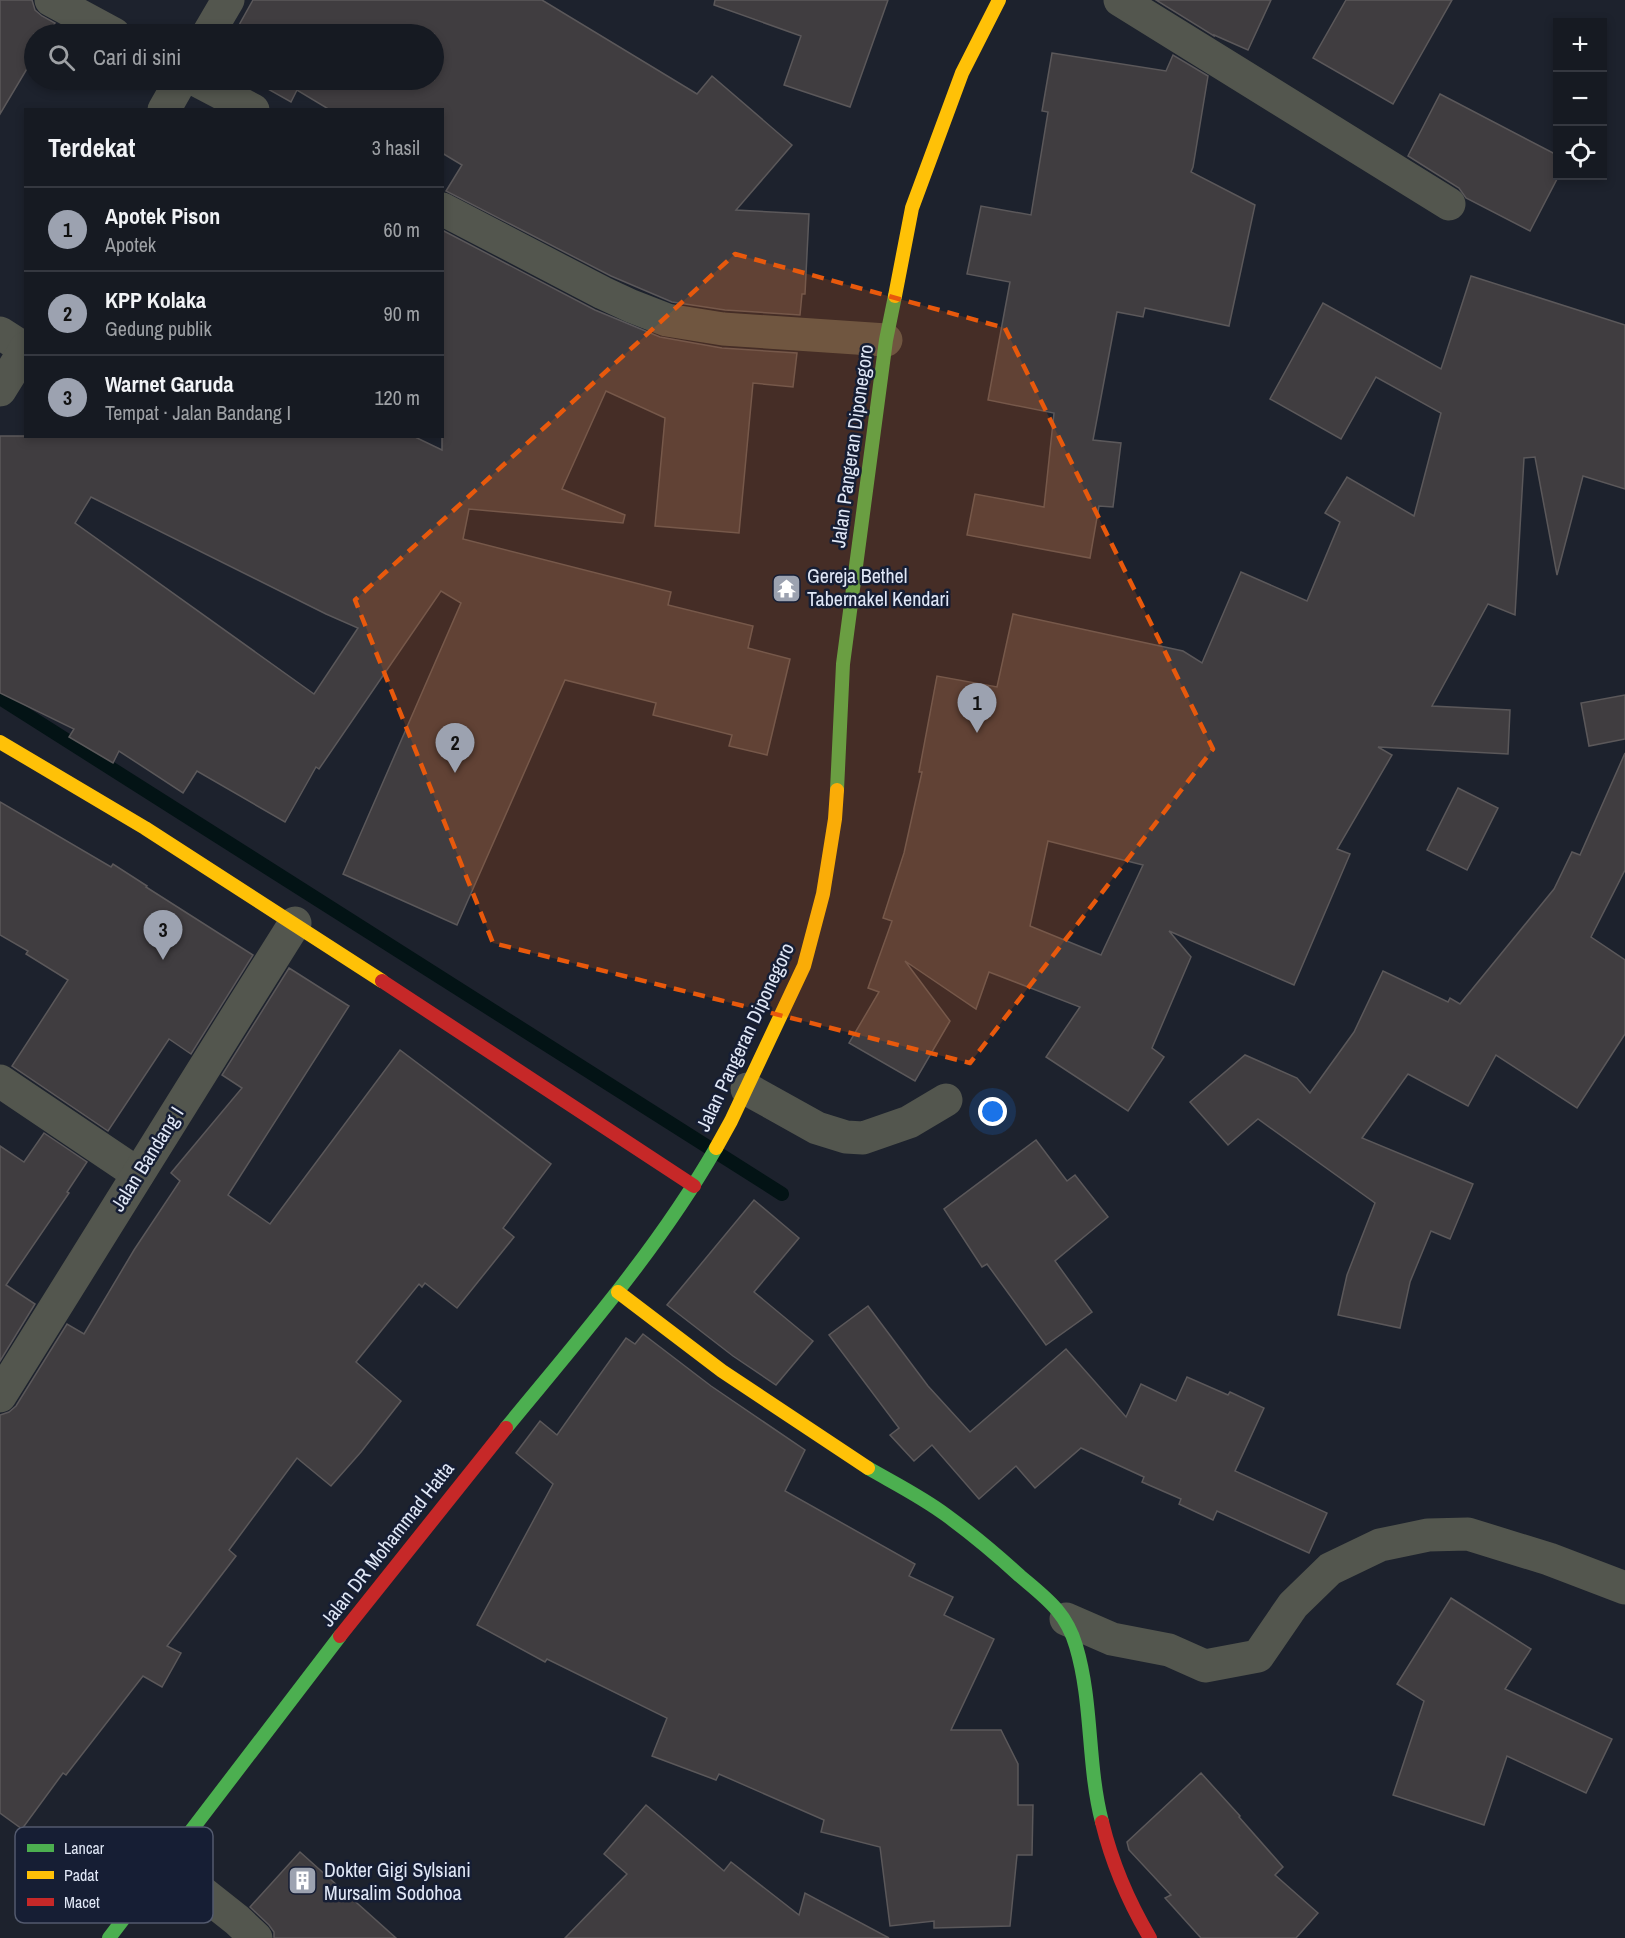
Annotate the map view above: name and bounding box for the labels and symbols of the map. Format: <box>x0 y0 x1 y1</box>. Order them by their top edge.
street label: Jalan Pangeran Diponegoro <box>824 342 879 549</box>
place label: Gereja Bethel Tabernakel Kendari <box>807 562 950 612</box>
temple icon: Gereja Bethel Tabernakel Kendari <box>770 572 802 604</box>
pin: 1 <box>958 684 996 733</box>
pin: 2 <box>436 724 474 773</box>
pin: 3 <box>144 910 182 960</box>
street label: Jalan Pangeran Diponegoro <box>689 938 800 1135</box>
your location <box>978 1097 1007 1126</box>
street label: Jalan Bandang I <box>104 1101 189 1216</box>
street label: Jalan DR Mohammad Hatta <box>314 1456 460 1632</box>
legend <box>15 1827 213 1923</box>
text: Lancar <box>64 1837 105 1859</box>
place label: Dokter Gigi Sylsiani Mursalim Sodohoa <box>324 1856 471 1906</box>
text: Padat <box>64 1864 99 1886</box>
building icon: Dokter Gigi Sylsiani Mursalim Sodohoa <box>287 1865 319 1897</box>
text: Macet <box>64 1891 100 1913</box>

